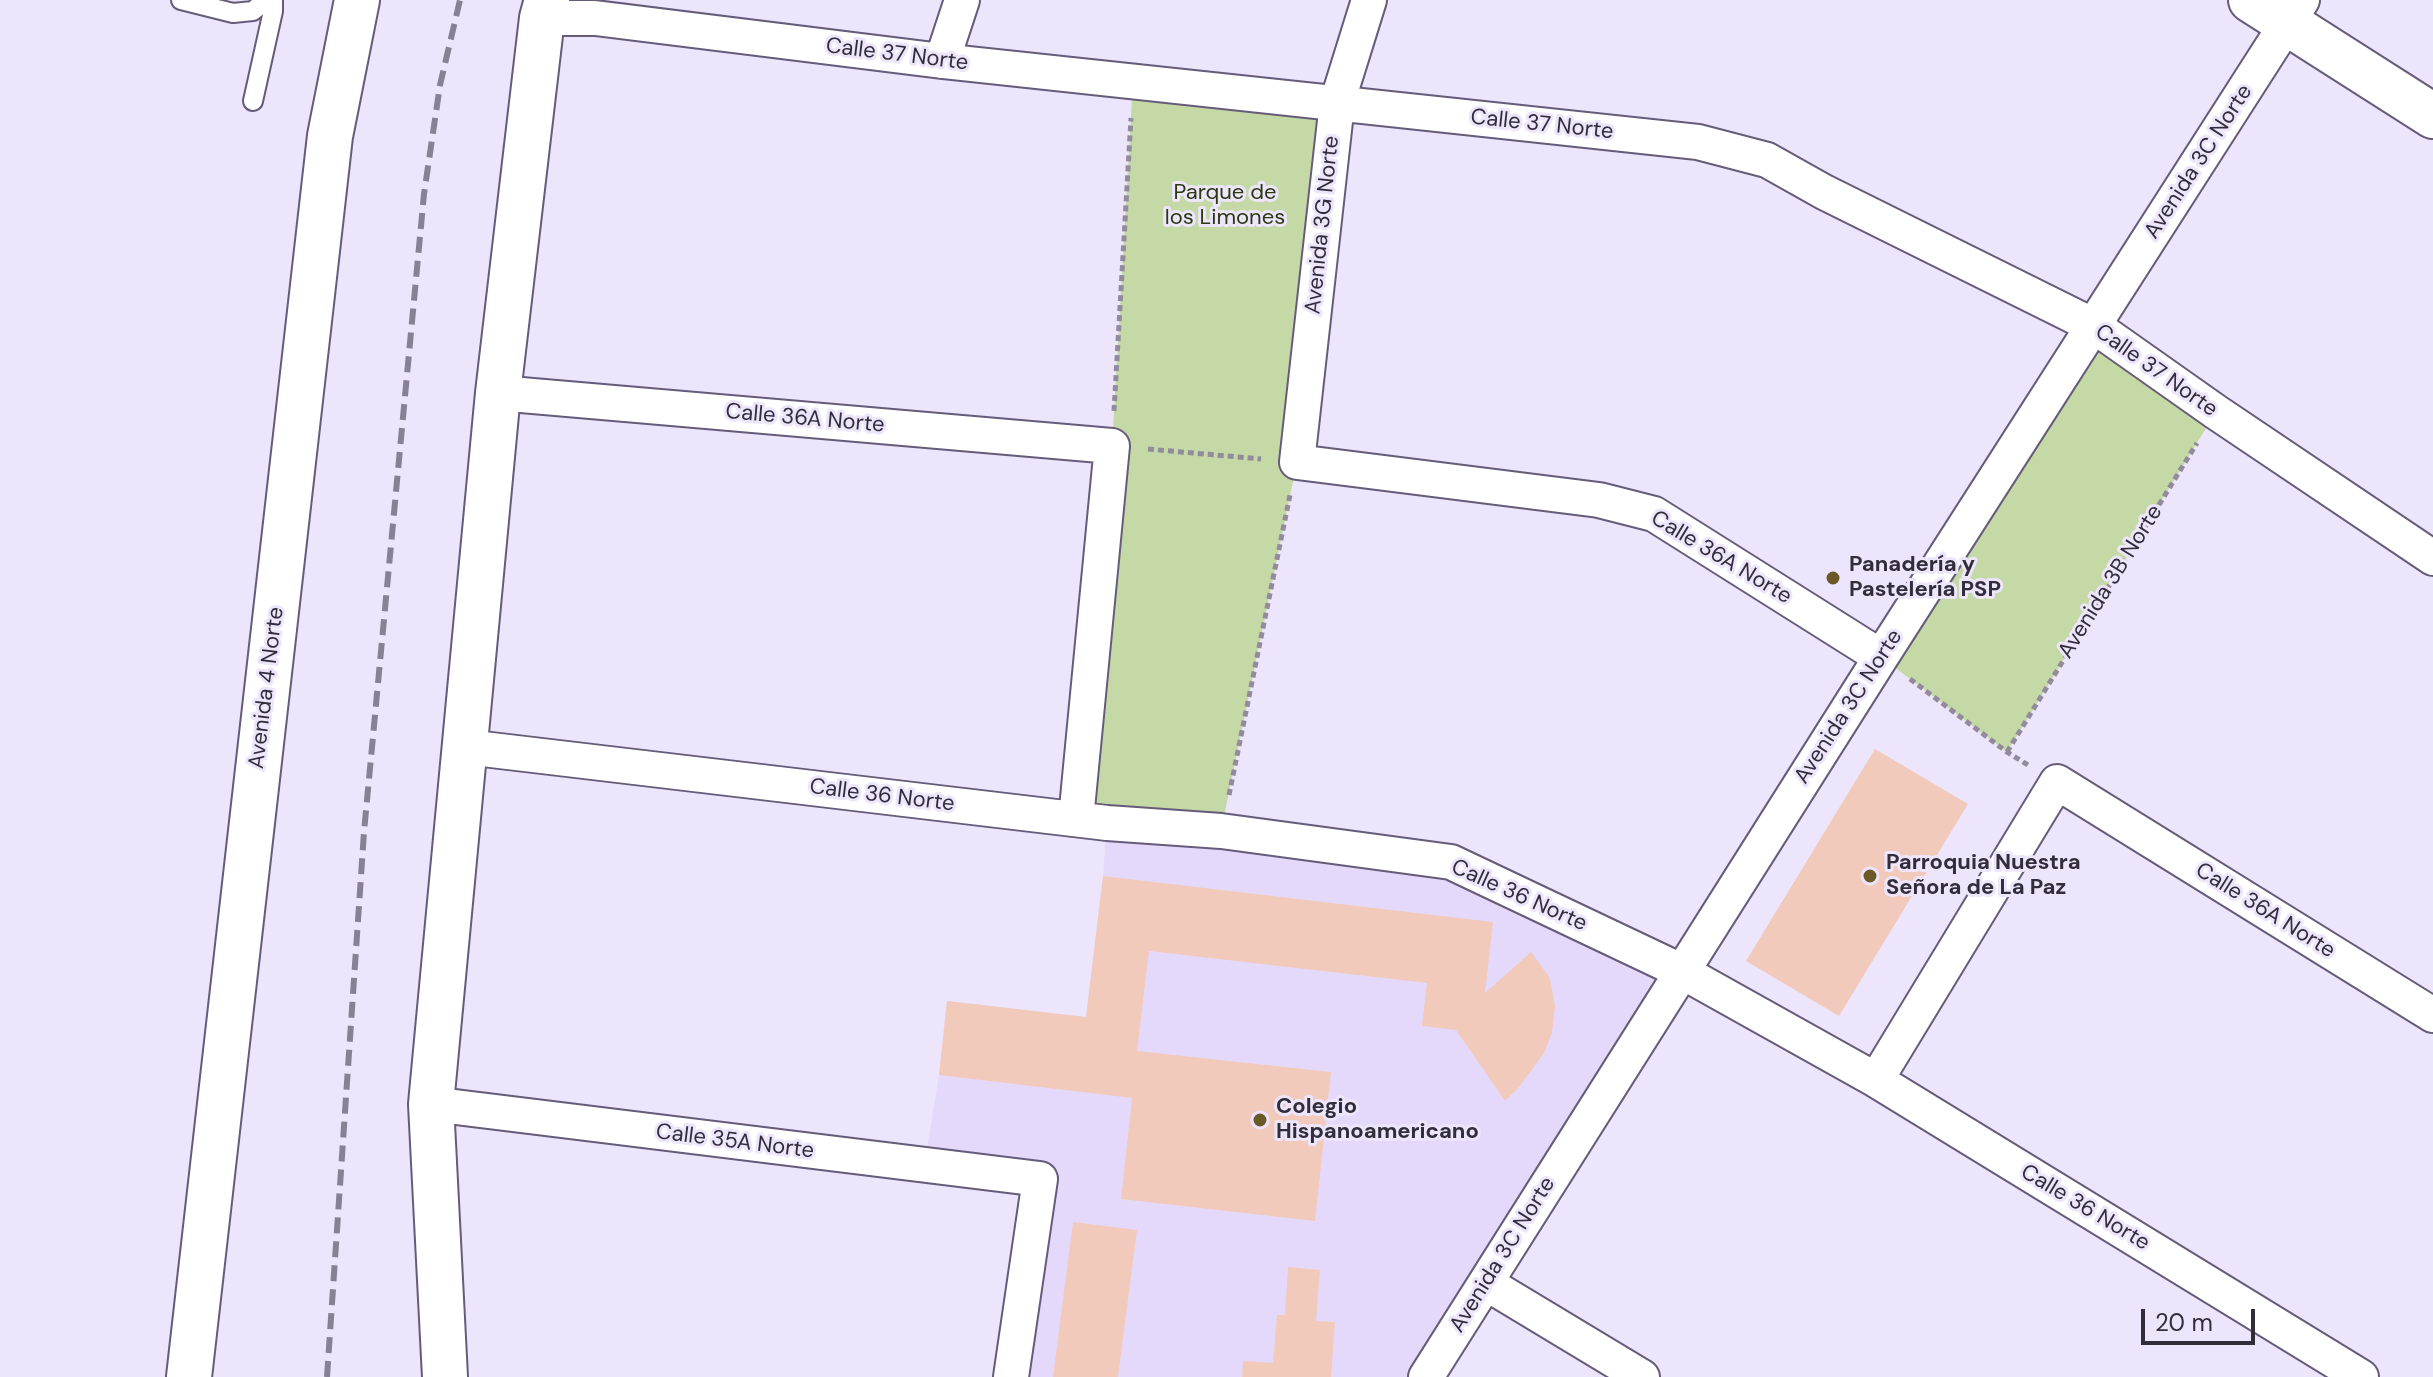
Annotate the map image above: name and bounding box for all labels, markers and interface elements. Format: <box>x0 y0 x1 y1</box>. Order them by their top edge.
street label: Calle 37 Norte <box>824 33 970 77</box>
street label: Avenida 3C Norte <box>2139 80 2259 244</box>
street label: Calle 37 Norte <box>1469 104 1615 146</box>
street label: Avenida 3G Norte <box>1301 134 1345 316</box>
park label: Parque de los Limones <box>1165 180 1285 232</box>
street label: Calle 37 Norte <box>2090 319 2222 423</box>
street label: Calle 36A Norte <box>724 399 886 439</box>
street label: Avenida 3B Norte <box>2053 500 2169 664</box>
street label: Calle 36A Norte <box>1646 506 1796 610</box>
place label: Panadería y Pastelería PSP <box>1849 552 2001 604</box>
marker: Panadería y Pastelería PSP <box>1824 569 1842 587</box>
street label: Avenida 4 Norte <box>244 606 290 770</box>
street label: Avenida 3C Norte <box>1789 625 1909 789</box>
street label: Calle 36 Norte <box>808 774 956 818</box>
place label: Parroquia Nuestra Señora de La Paz <box>1886 850 2081 902</box>
street label: Calle 36 Norte <box>1447 854 1591 938</box>
street label: Calle 36A Norte <box>2190 858 2340 964</box>
marker: Parroquia Nuestra Señora de La Paz <box>1861 867 1879 885</box>
place label: Colegio Hispanoamericano <box>1276 1094 1479 1146</box>
marker: Colegio Hispanoamericano <box>1251 1111 1269 1129</box>
street label: Calle 35A Norte <box>654 1119 816 1165</box>
street label: Calle 36 Norte <box>2016 1159 2154 1257</box>
street label: Avenida 3C Norte <box>1445 1172 1561 1338</box>
scale bar <box>2145 1293 2259 1343</box>
text: 20 m <box>2155 1307 2213 1338</box>

